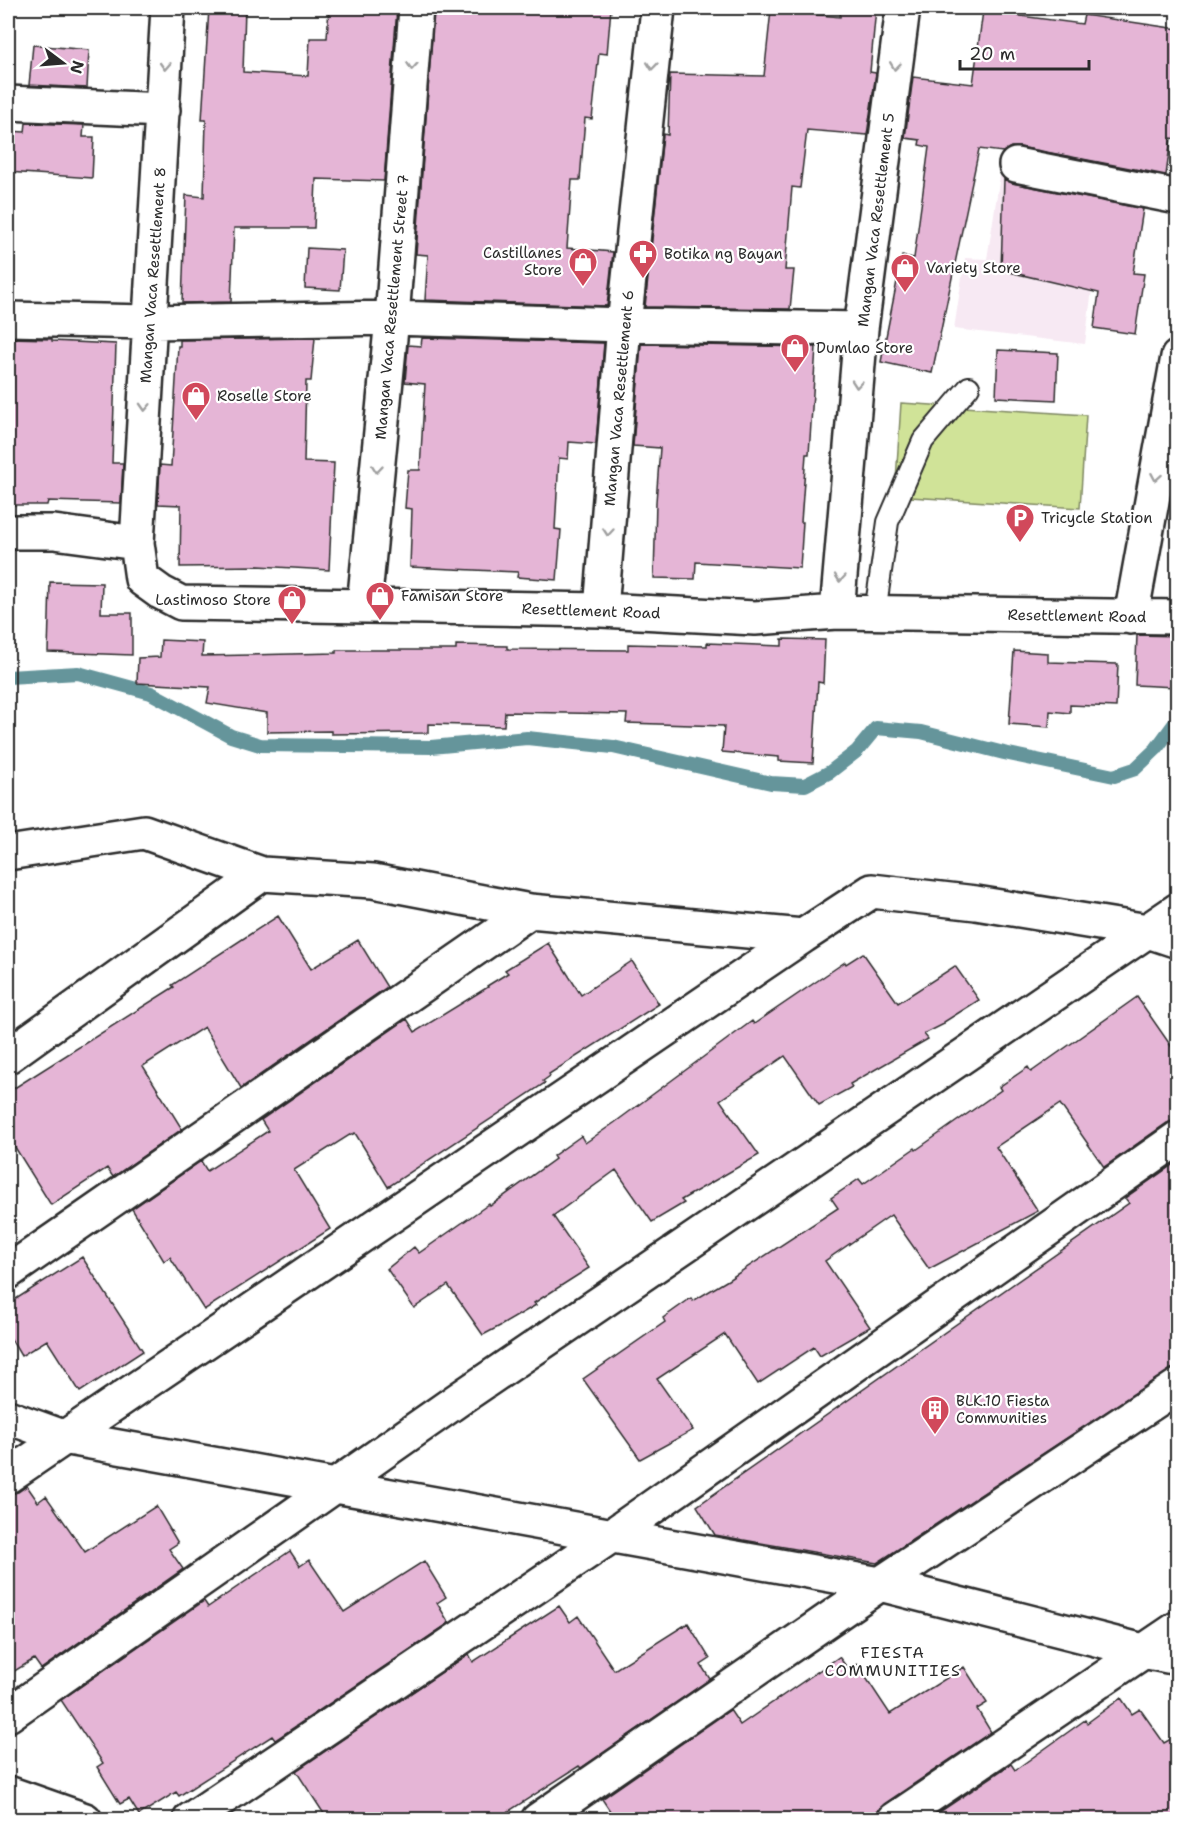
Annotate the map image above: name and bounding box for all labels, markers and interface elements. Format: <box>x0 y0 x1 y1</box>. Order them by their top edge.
north arrow <box>33 33 93 93</box>
scale bar <box>960 33 1089 71</box>
text: 20 m <box>969 42 1015 66</box>
text: N <box>65 58 89 76</box>
one-way arrow <box>159 61 172 70</box>
one-way arrow <box>405 61 418 70</box>
one-way arrow <box>646 61 658 70</box>
one-way arrow <box>890 61 902 70</box>
street label: Mangan Vaca Resettlement 5 <box>853 112 899 328</box>
street label: Mangan Vaca Resettlement 8 <box>135 166 171 384</box>
street label: Mangan Vaca Resettlement Street 7 <box>370 174 414 440</box>
pharmacy icon: Botika ng Bayan <box>627 238 659 280</box>
place label: Castillanes Store <box>483 243 562 280</box>
place label: Botika ng Bayan <box>664 244 783 264</box>
shop icon: Castillanes Store <box>567 246 599 288</box>
shop icon: Variety Store <box>889 252 921 294</box>
place label: Variety Store <box>926 258 1021 278</box>
street label: Mangan Vaca Resettlement 6 <box>600 289 638 507</box>
shop icon: Dumlao Store <box>779 332 811 374</box>
place label: Dumlao Store <box>816 338 913 358</box>
shop icon: Roselle Store <box>180 380 212 422</box>
one-way arrow <box>851 380 864 389</box>
place label: Roselle Store <box>217 386 312 406</box>
one-way arrow <box>138 403 151 412</box>
one-way arrow <box>371 465 384 474</box>
one-way arrow <box>1150 472 1163 482</box>
parking icon: Tricycle Station <box>1004 502 1036 544</box>
place label: Tricycle Station <box>1041 508 1153 528</box>
one-way arrow <box>601 527 614 536</box>
one-way arrow <box>834 574 847 583</box>
shop icon: Famisan Store <box>364 580 396 622</box>
shop icon: Lastimoso Store <box>276 584 308 626</box>
place label: Famisan Store <box>401 586 504 606</box>
place label: Lastimoso Store <box>155 590 271 610</box>
street label: Resettlement Road <box>521 599 661 623</box>
street label: Resettlement Road <box>1007 605 1147 627</box>
place label: BLK.10 Fiesta Communities <box>956 1391 1050 1428</box>
building icon: BLK.10 Fiesta Communities <box>919 1394 951 1436</box>
district label: FIESTA COMMUNITIES <box>825 1642 961 1681</box>

